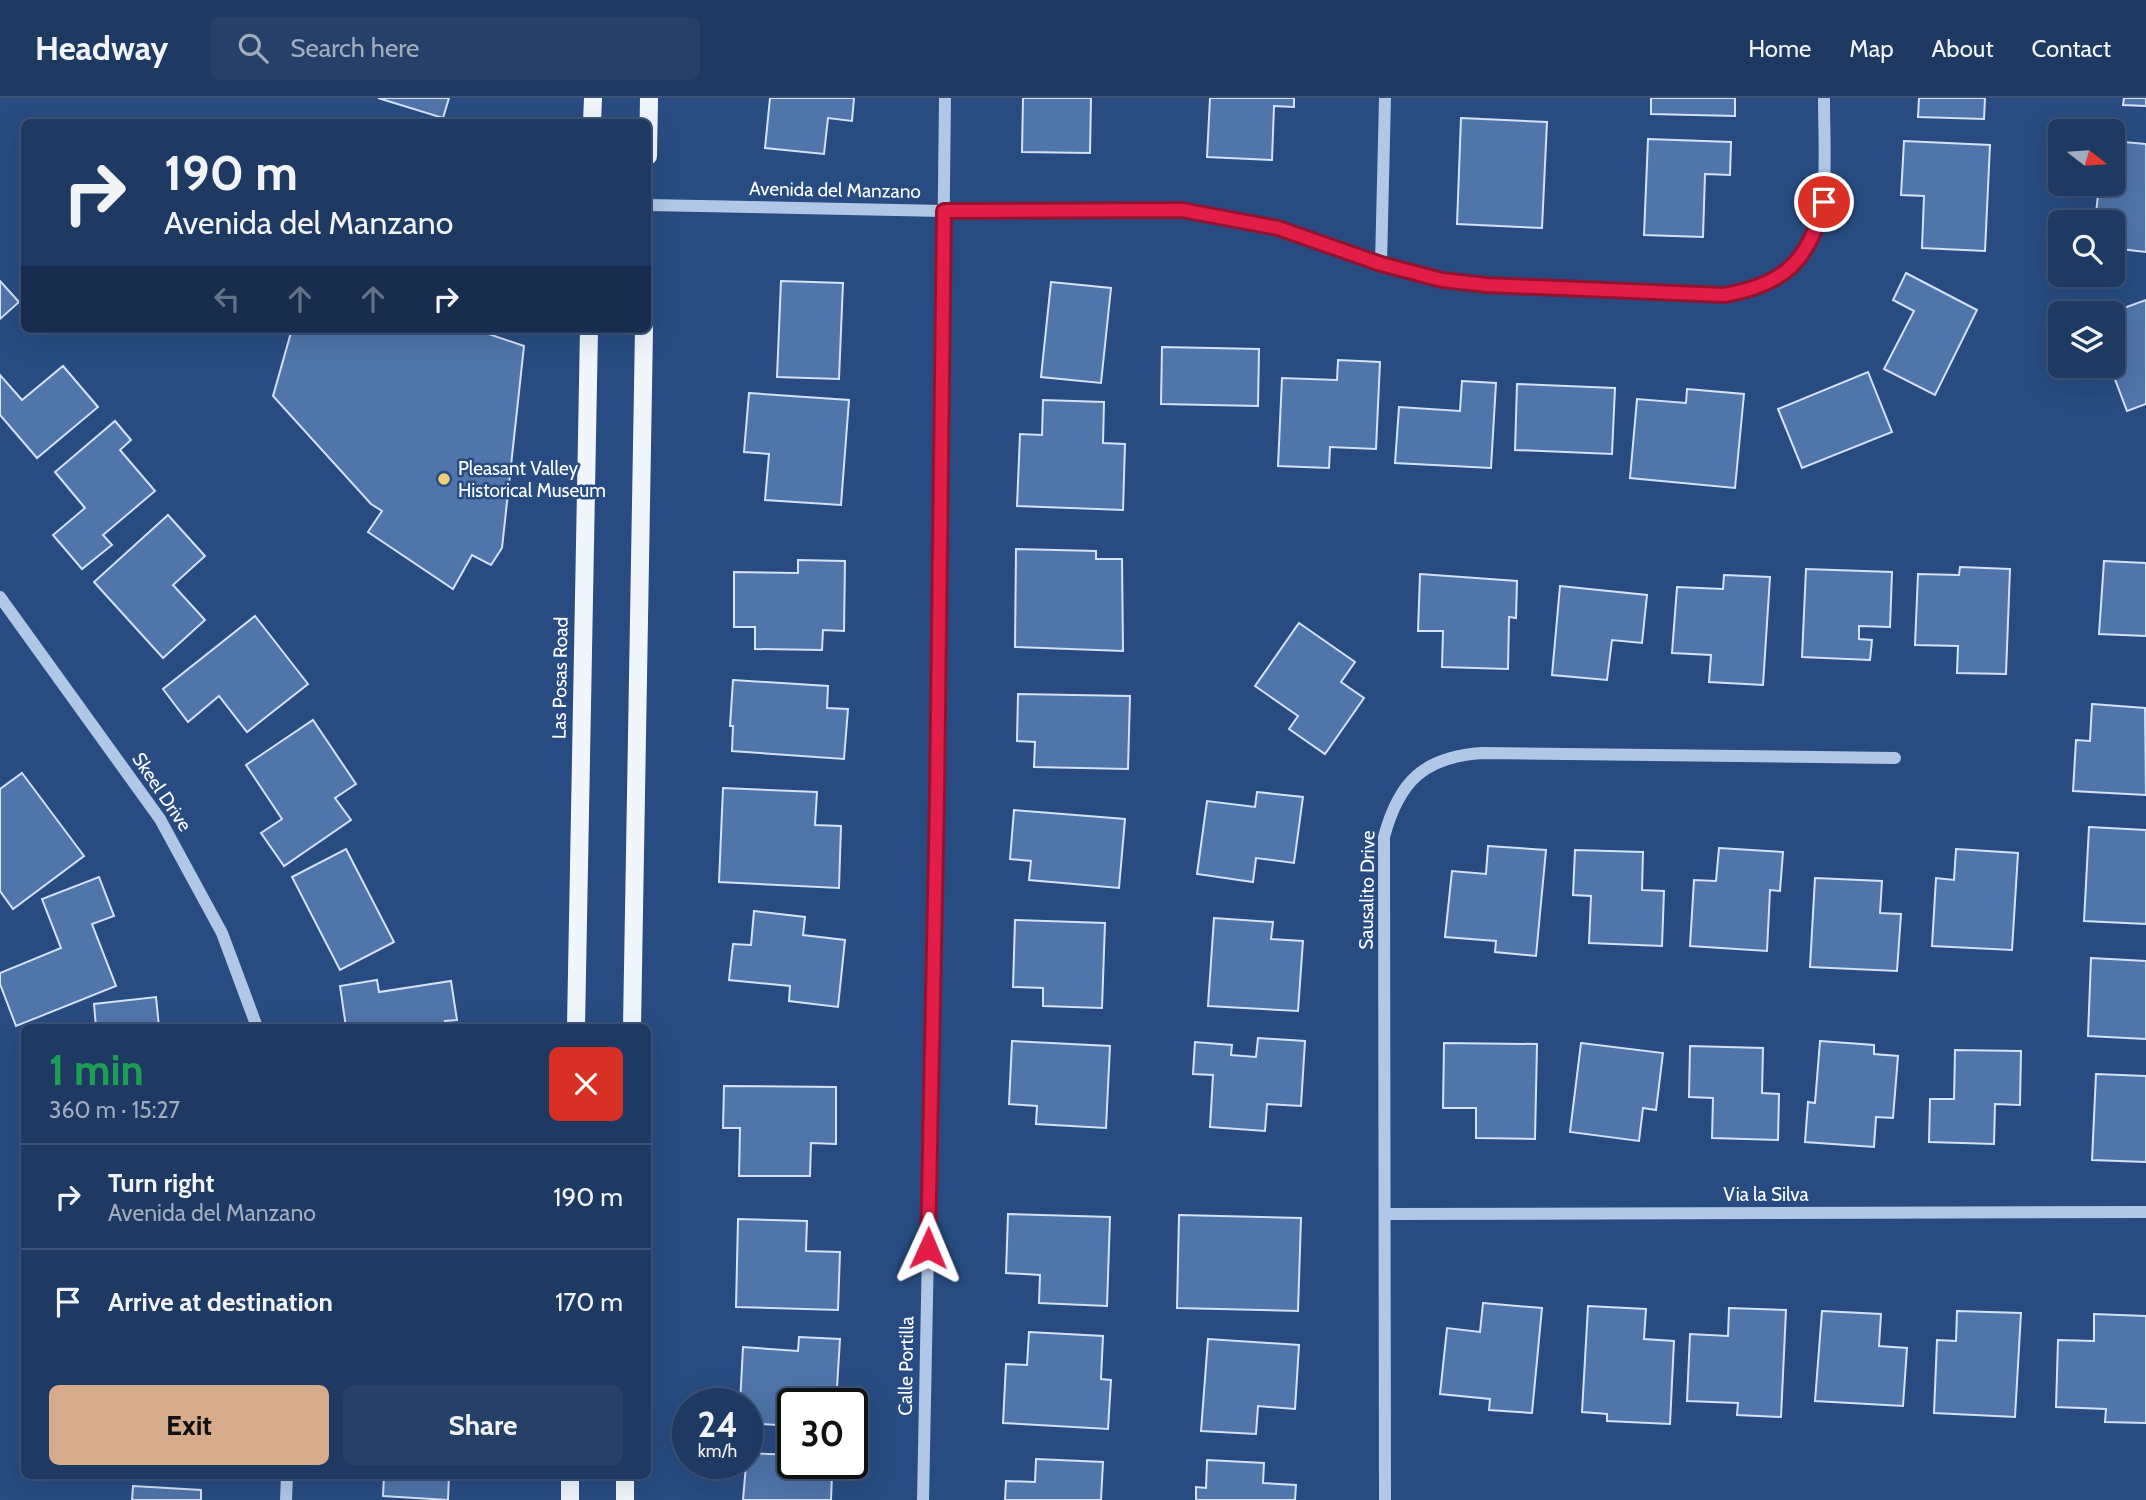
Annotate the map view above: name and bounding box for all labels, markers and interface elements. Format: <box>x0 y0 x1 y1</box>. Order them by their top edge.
search box <box>210 17 700 80</box>
text: Headway <box>35 28 168 68</box>
icon: search <box>234 29 272 67</box>
text: Search here <box>290 32 419 64</box>
text: Home <box>1748 34 1811 63</box>
text: Map <box>1849 34 1894 63</box>
text: About <box>1932 34 1994 63</box>
text: Contact <box>2032 34 2111 63</box>
north arrow <box>2048 119 2124 196</box>
map controls <box>2048 119 2125 378</box>
text: 190 m <box>164 143 298 202</box>
icon: right <box>49 147 140 238</box>
pin <box>1794 172 1854 232</box>
street label: Avenida del Manzano <box>749 177 921 203</box>
icon: arrive <box>1805 183 1843 221</box>
text: Avenida del Manzano <box>164 203 453 242</box>
button: search <box>2048 210 2125 287</box>
icon: left <box>208 280 246 318</box>
icon: ahead <box>281 280 319 318</box>
icon: ahead <box>354 280 392 318</box>
icon: right <box>427 280 465 318</box>
button: layers <box>2048 301 2125 378</box>
place label: Pleasant Valley Historical Museum <box>458 457 606 502</box>
marker: Pleasant Valley Historical Museum <box>436 471 452 487</box>
street label: Las Posas Road <box>547 617 573 739</box>
street label: Skeel Drive <box>127 748 197 836</box>
street label: Sausalito Drive <box>1354 830 1380 950</box>
text: 1 min <box>49 1044 144 1096</box>
button: close <box>549 1047 623 1121</box>
text: 360 m · 15:27 <box>49 1096 180 1124</box>
text: Turn right <box>108 1167 214 1199</box>
icon: right <box>49 1178 87 1216</box>
text: 190 m <box>553 1181 623 1213</box>
street label: Via la Silva <box>1723 1183 1809 1206</box>
text: Avenida del Manzano <box>108 1199 316 1227</box>
position arrow <box>891 1211 965 1285</box>
icon: arrive <box>49 1283 87 1321</box>
text: Arrive at destination <box>108 1286 333 1318</box>
text: 170 m <box>555 1286 623 1318</box>
street label: Calle Portilla <box>894 1316 918 1416</box>
button: Exit <box>49 1385 329 1465</box>
button: Share <box>343 1385 623 1465</box>
speed limit sign: 30 <box>777 1388 868 1479</box>
text: 24 <box>697 1403 738 1446</box>
text: km/h <box>698 1440 737 1462</box>

